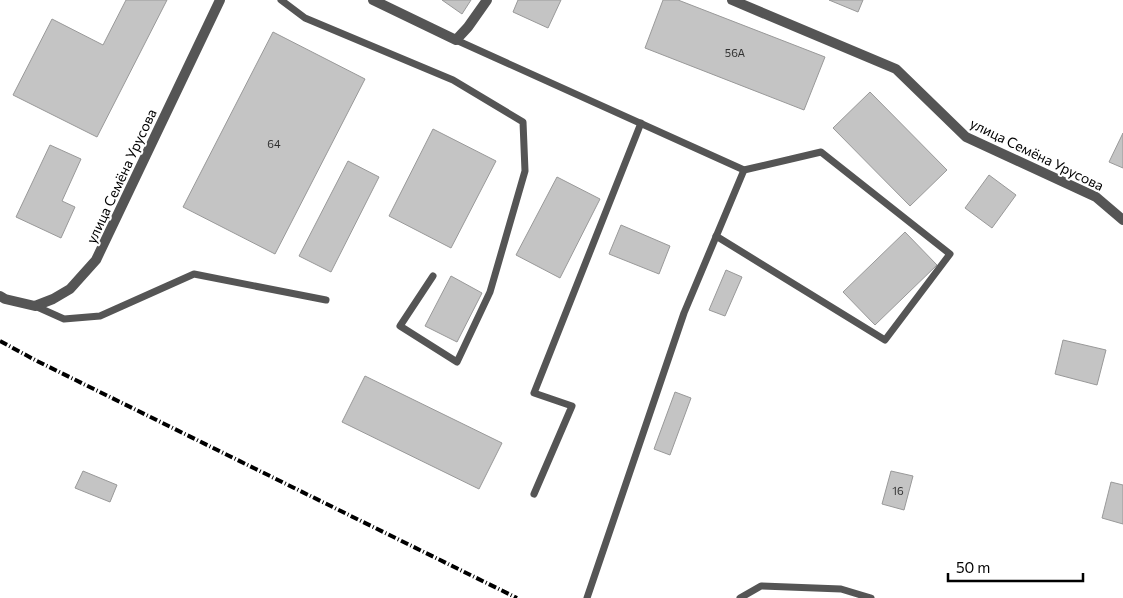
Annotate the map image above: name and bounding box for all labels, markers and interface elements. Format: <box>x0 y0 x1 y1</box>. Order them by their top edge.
house number: 56А <box>725 46 746 59</box>
street label: улица Семёна Урусова <box>82 106 160 246</box>
street label: улица Семёна Урусова <box>967 114 1107 194</box>
house number: 64 <box>267 137 281 150</box>
house number: 16 <box>892 484 904 497</box>
scale bar <box>948 550 1083 582</box>
text: 50 m <box>956 558 990 576</box>

